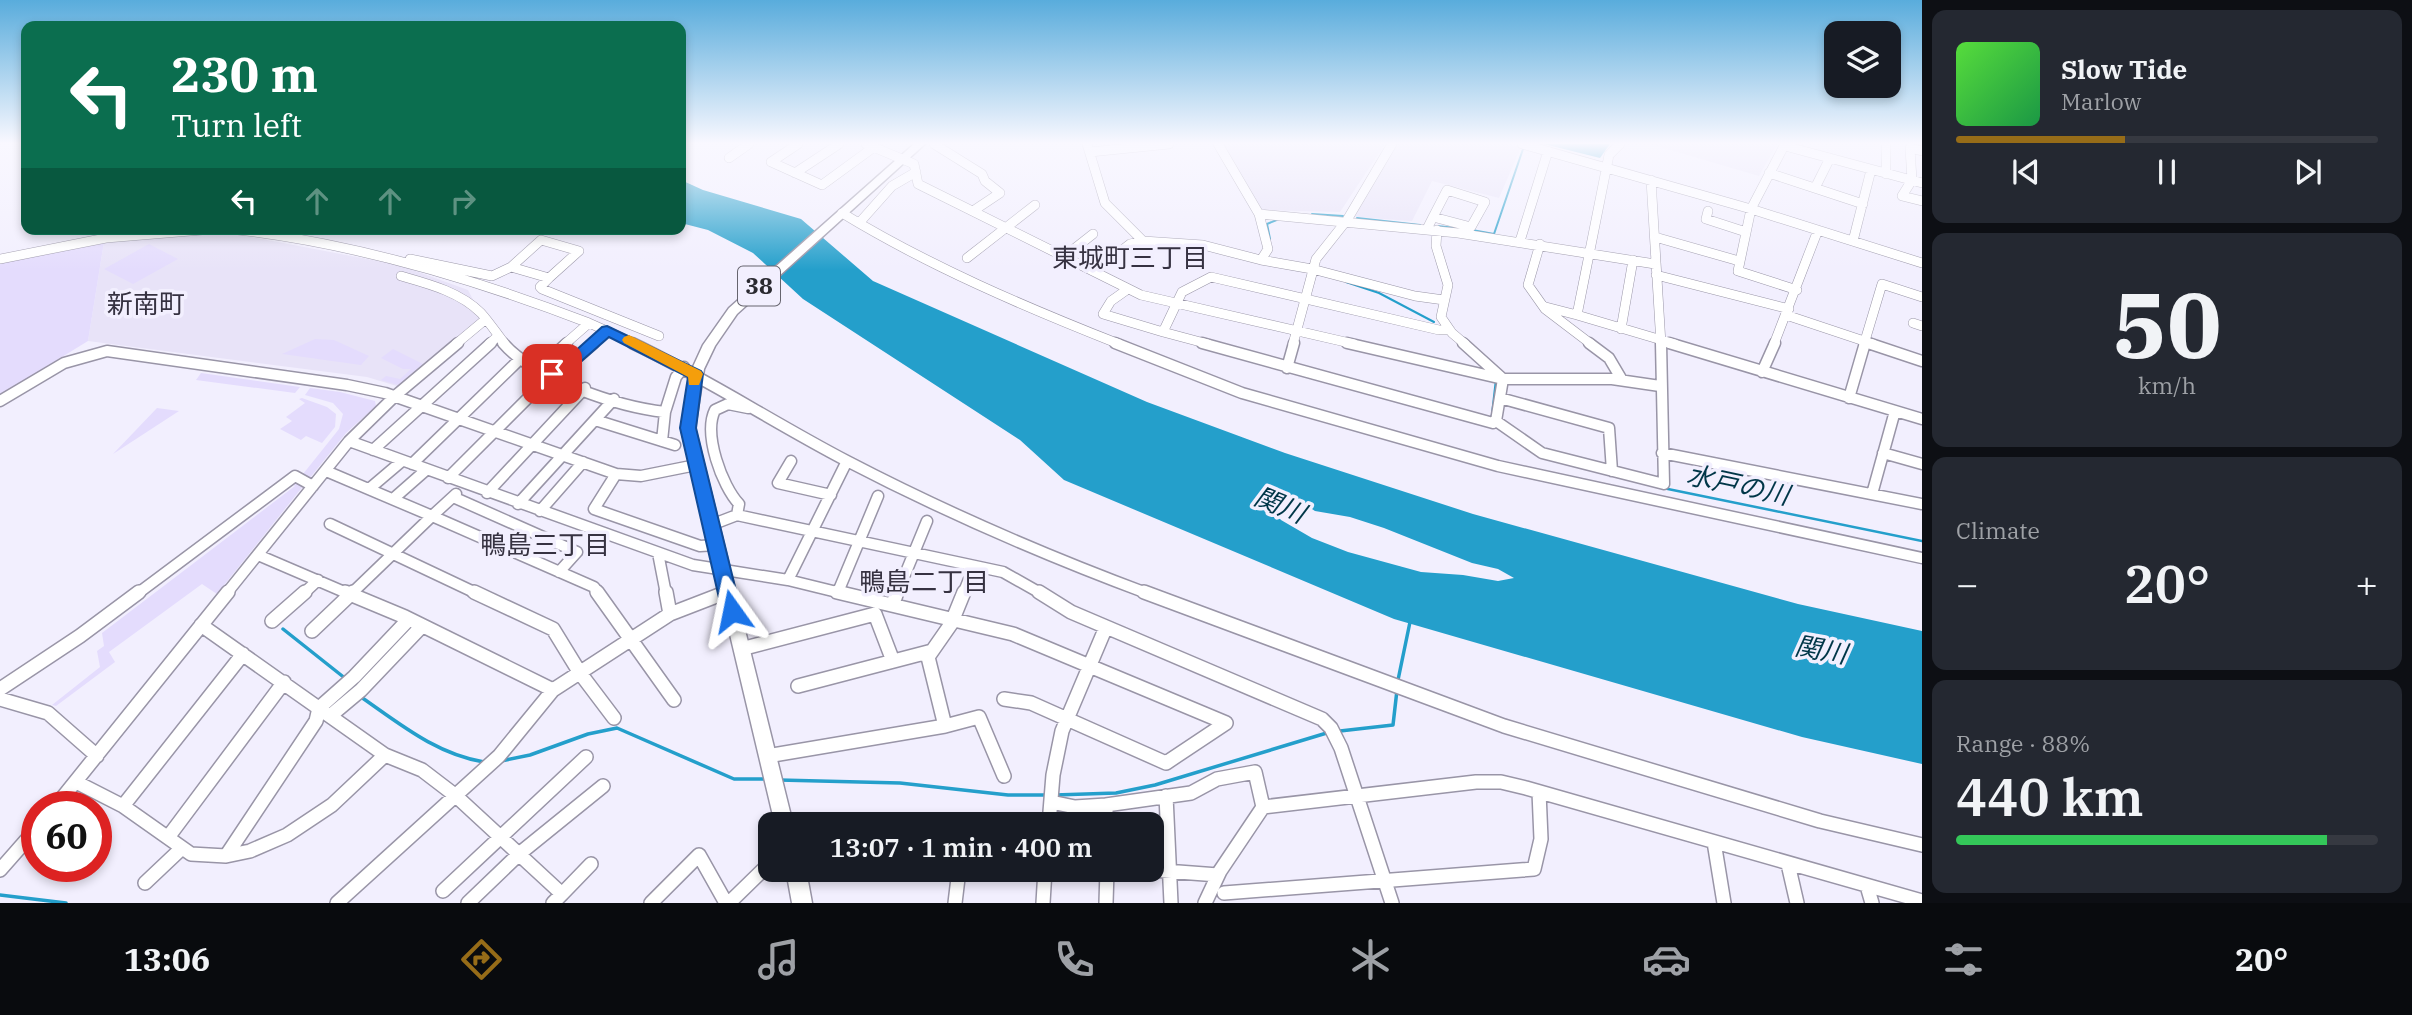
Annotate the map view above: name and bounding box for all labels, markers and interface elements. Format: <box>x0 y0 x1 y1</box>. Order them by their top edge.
map controls <box>1824 21 1901 98</box>
button: layers <box>1824 21 1901 98</box>
text: 230 m <box>171 42 318 105</box>
icon: left <box>56 49 147 140</box>
text: Slow Tide <box>2061 52 2187 86</box>
text: Marlow <box>2061 86 2141 116</box>
text: Turn left <box>171 104 302 146</box>
icon: previous <box>2007 153 2045 191</box>
icon: pause <box>2148 153 2186 191</box>
icon: next <box>2289 153 2327 191</box>
icon: left <box>225 182 263 220</box>
icon: ahead <box>298 182 336 220</box>
icon: ahead <box>371 182 409 220</box>
icon: right <box>444 182 482 220</box>
district label: 東城町三丁目 <box>1052 240 1208 274</box>
text: 50 <box>2112 265 2222 383</box>
road number: 38 <box>738 266 780 306</box>
district label: 新南町 <box>107 286 185 320</box>
pin <box>522 344 582 404</box>
icon: arrive <box>533 355 571 393</box>
text: km/h <box>2138 370 2196 400</box>
water label: 水戸の川 <box>1684 457 1796 512</box>
water label: 関川 <box>1250 478 1314 531</box>
text: Climate <box>1956 515 2040 545</box>
district label: 鴨島三丁目 <box>480 527 610 561</box>
text: 20° <box>2124 550 2210 617</box>
text: − <box>1956 559 1979 608</box>
text: + <box>2355 559 2378 608</box>
district label: 鴨島二丁目 <box>859 564 989 598</box>
position arrow <box>695 574 769 648</box>
water label: 関川 <box>1793 628 1853 671</box>
text: Range · 88% <box>1956 728 2090 758</box>
text: 440 km <box>1956 763 2144 830</box>
speed limit sign: 60 <box>21 791 112 882</box>
text: 13:07 · 1 min · 400 m <box>830 830 1092 864</box>
icon: directions <box>457 935 506 984</box>
icon: music <box>754 935 803 984</box>
icon: phone <box>1050 935 1099 984</box>
icon: climate <box>1346 935 1395 984</box>
icon: car <box>1642 935 1691 984</box>
icon: filters <box>1939 935 1988 984</box>
text: 13:06 <box>124 938 210 980</box>
text: 20° <box>2235 938 2288 980</box>

